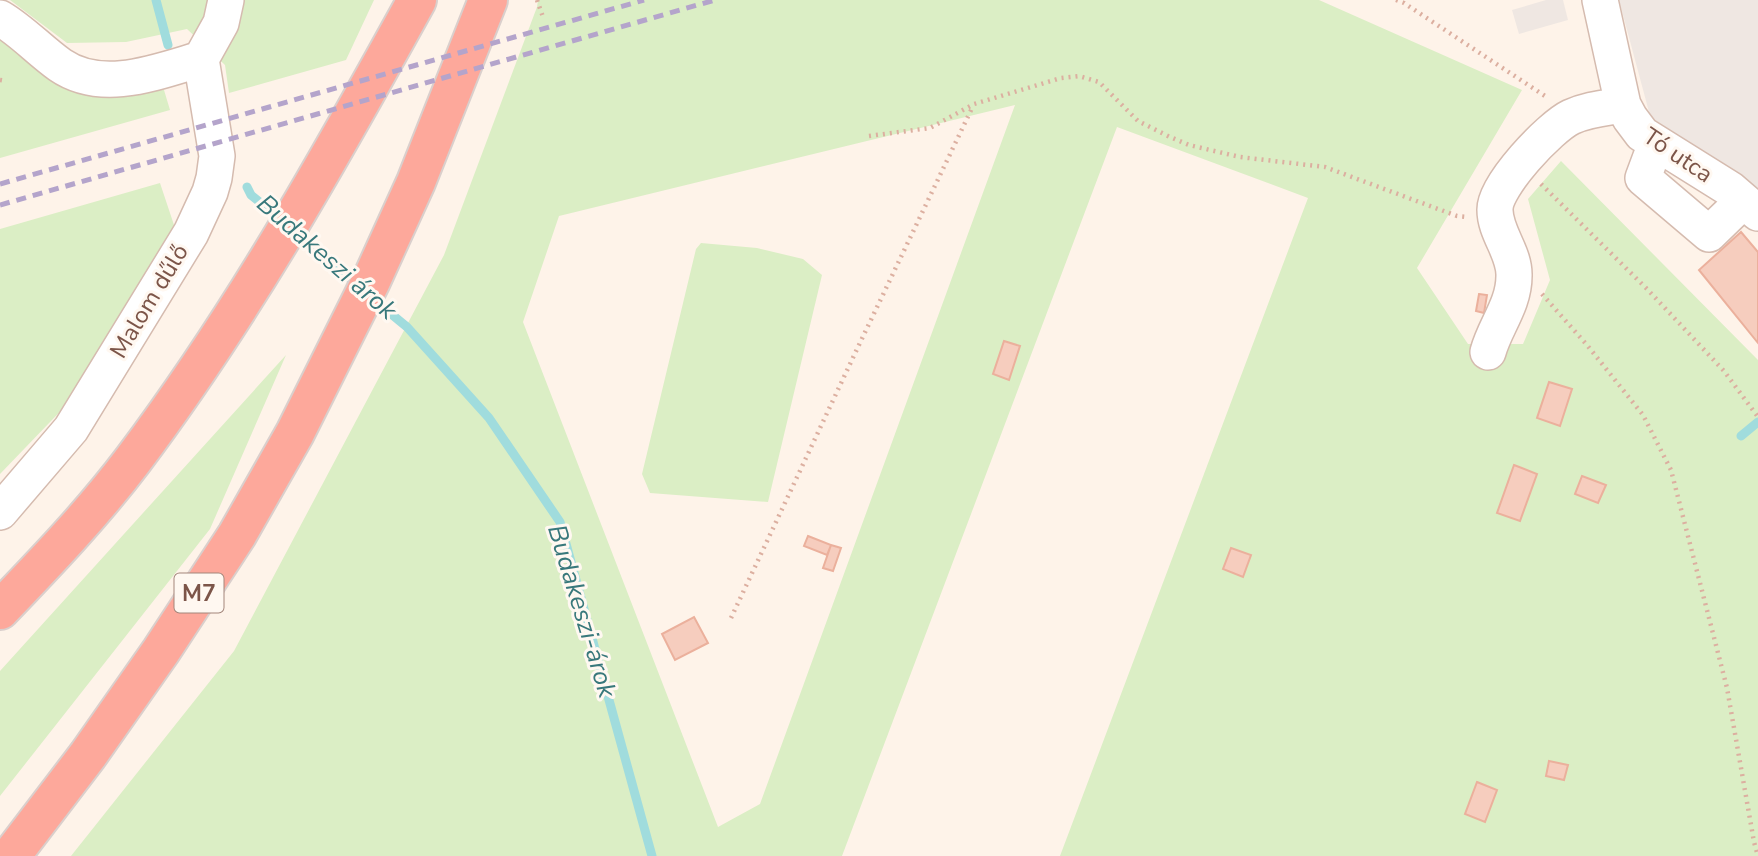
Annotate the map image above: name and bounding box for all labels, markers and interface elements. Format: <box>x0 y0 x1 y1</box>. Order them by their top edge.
street label: Tó utca <box>1637 120 1719 190</box>
water label: Budakeszi árok <box>249 186 405 328</box>
street label: Malom dűlő <box>102 238 196 364</box>
water label: Budakeszi-árok <box>539 520 625 703</box>
road number: M7 <box>174 573 224 612</box>

